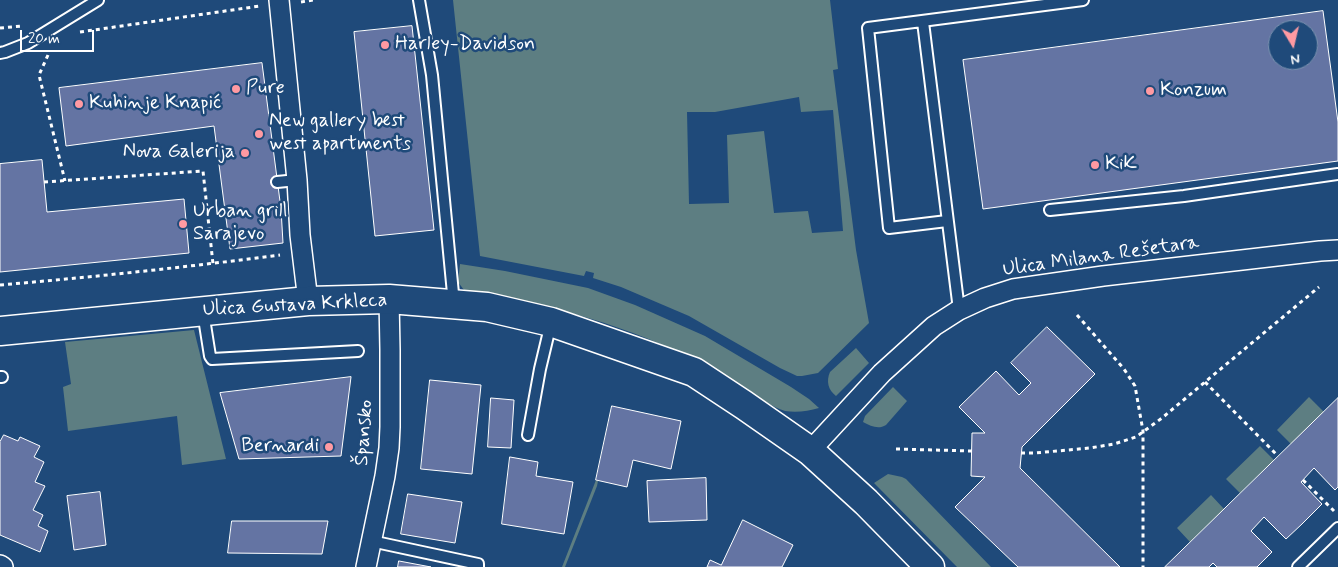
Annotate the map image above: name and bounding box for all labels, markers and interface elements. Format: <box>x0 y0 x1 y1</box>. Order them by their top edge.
scale bar <box>22 20 96 52</box>
north arrow <box>1268 20 1318 70</box>
text: 20 m <box>28 29 60 49</box>
place label: Harley-Davidson <box>395 33 535 57</box>
marker: Harley-Davidson <box>379 39 391 51</box>
text: N <box>1289 49 1301 68</box>
place label: Pure <box>246 77 285 101</box>
place label: Konzum <box>1160 79 1227 103</box>
marker: Pure <box>230 83 242 95</box>
marker: Konzum <box>1144 85 1156 97</box>
place label: Kuhinje Knapić <box>89 92 221 116</box>
marker: Kuhinje Knapić <box>73 98 85 110</box>
place label: New gallery best west apartments <box>269 110 411 157</box>
marker: New gallery best west apartments <box>253 128 265 140</box>
place label: Nova Galerija <box>123 141 235 165</box>
marker: Nova Galerija <box>239 147 251 159</box>
place label: KiK <box>1105 153 1137 177</box>
marker: KiK <box>1089 159 1101 171</box>
place label: Urban grill Sarajevo <box>193 200 287 247</box>
marker: Urban grill Sarajevo <box>177 218 189 230</box>
street label: Ulica Milana Rešetara <box>1001 231 1201 283</box>
street label: Ulica Gustava Krkleca <box>202 289 388 323</box>
street label: Špansko <box>351 399 379 467</box>
place label: Bernardi <box>241 435 319 459</box>
marker: Bernardi <box>323 441 335 453</box>

